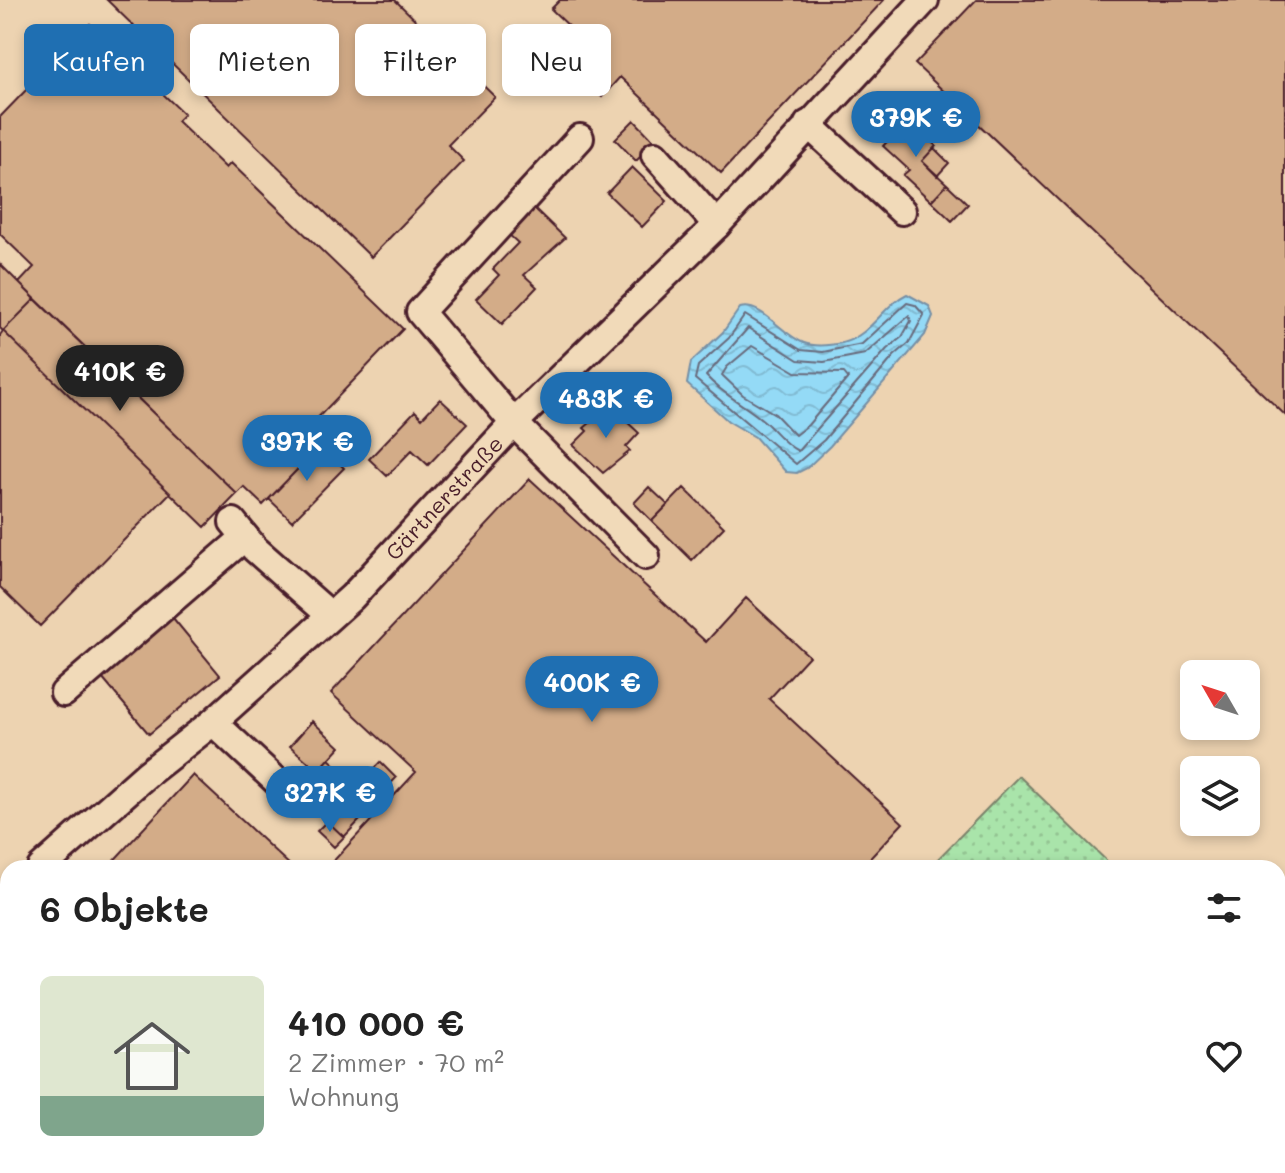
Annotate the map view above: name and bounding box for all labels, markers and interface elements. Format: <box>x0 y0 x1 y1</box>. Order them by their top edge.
chip: Kaufen <box>24 24 174 96</box>
chip: Mieten <box>190 24 339 96</box>
chip: Filter <box>355 24 486 96</box>
chip: Neu <box>502 24 611 96</box>
pin: 379K € <box>851 91 981 159</box>
text: 379K € <box>869 100 963 134</box>
pin: 410K € <box>55 345 185 413</box>
text: 410K € <box>74 354 166 388</box>
pin: 483K € <box>541 372 671 440</box>
text: 483K € <box>558 381 654 415</box>
pin: 397K € <box>242 415 372 483</box>
text: 397K € <box>260 424 354 458</box>
street label: Gärtnerstraße <box>379 429 509 566</box>
pin: 400K € <box>527 656 657 724</box>
north arrow <box>1180 660 1260 740</box>
map controls <box>1180 660 1260 836</box>
text: 400K € <box>543 665 641 699</box>
button: layers <box>1180 756 1260 836</box>
pin: 327K € <box>265 766 395 834</box>
text: 327K € <box>284 775 376 809</box>
text: 6 Objekte <box>40 886 209 931</box>
icon: filters <box>1202 886 1246 930</box>
text: 410 000 € <box>288 1000 464 1045</box>
icon: home <box>104 1008 200 1104</box>
icon: heart <box>1202 1034 1246 1078</box>
text: 2 Zimmer · 70 m² <box>288 1045 504 1079</box>
text: Wohnung <box>288 1079 399 1113</box>

